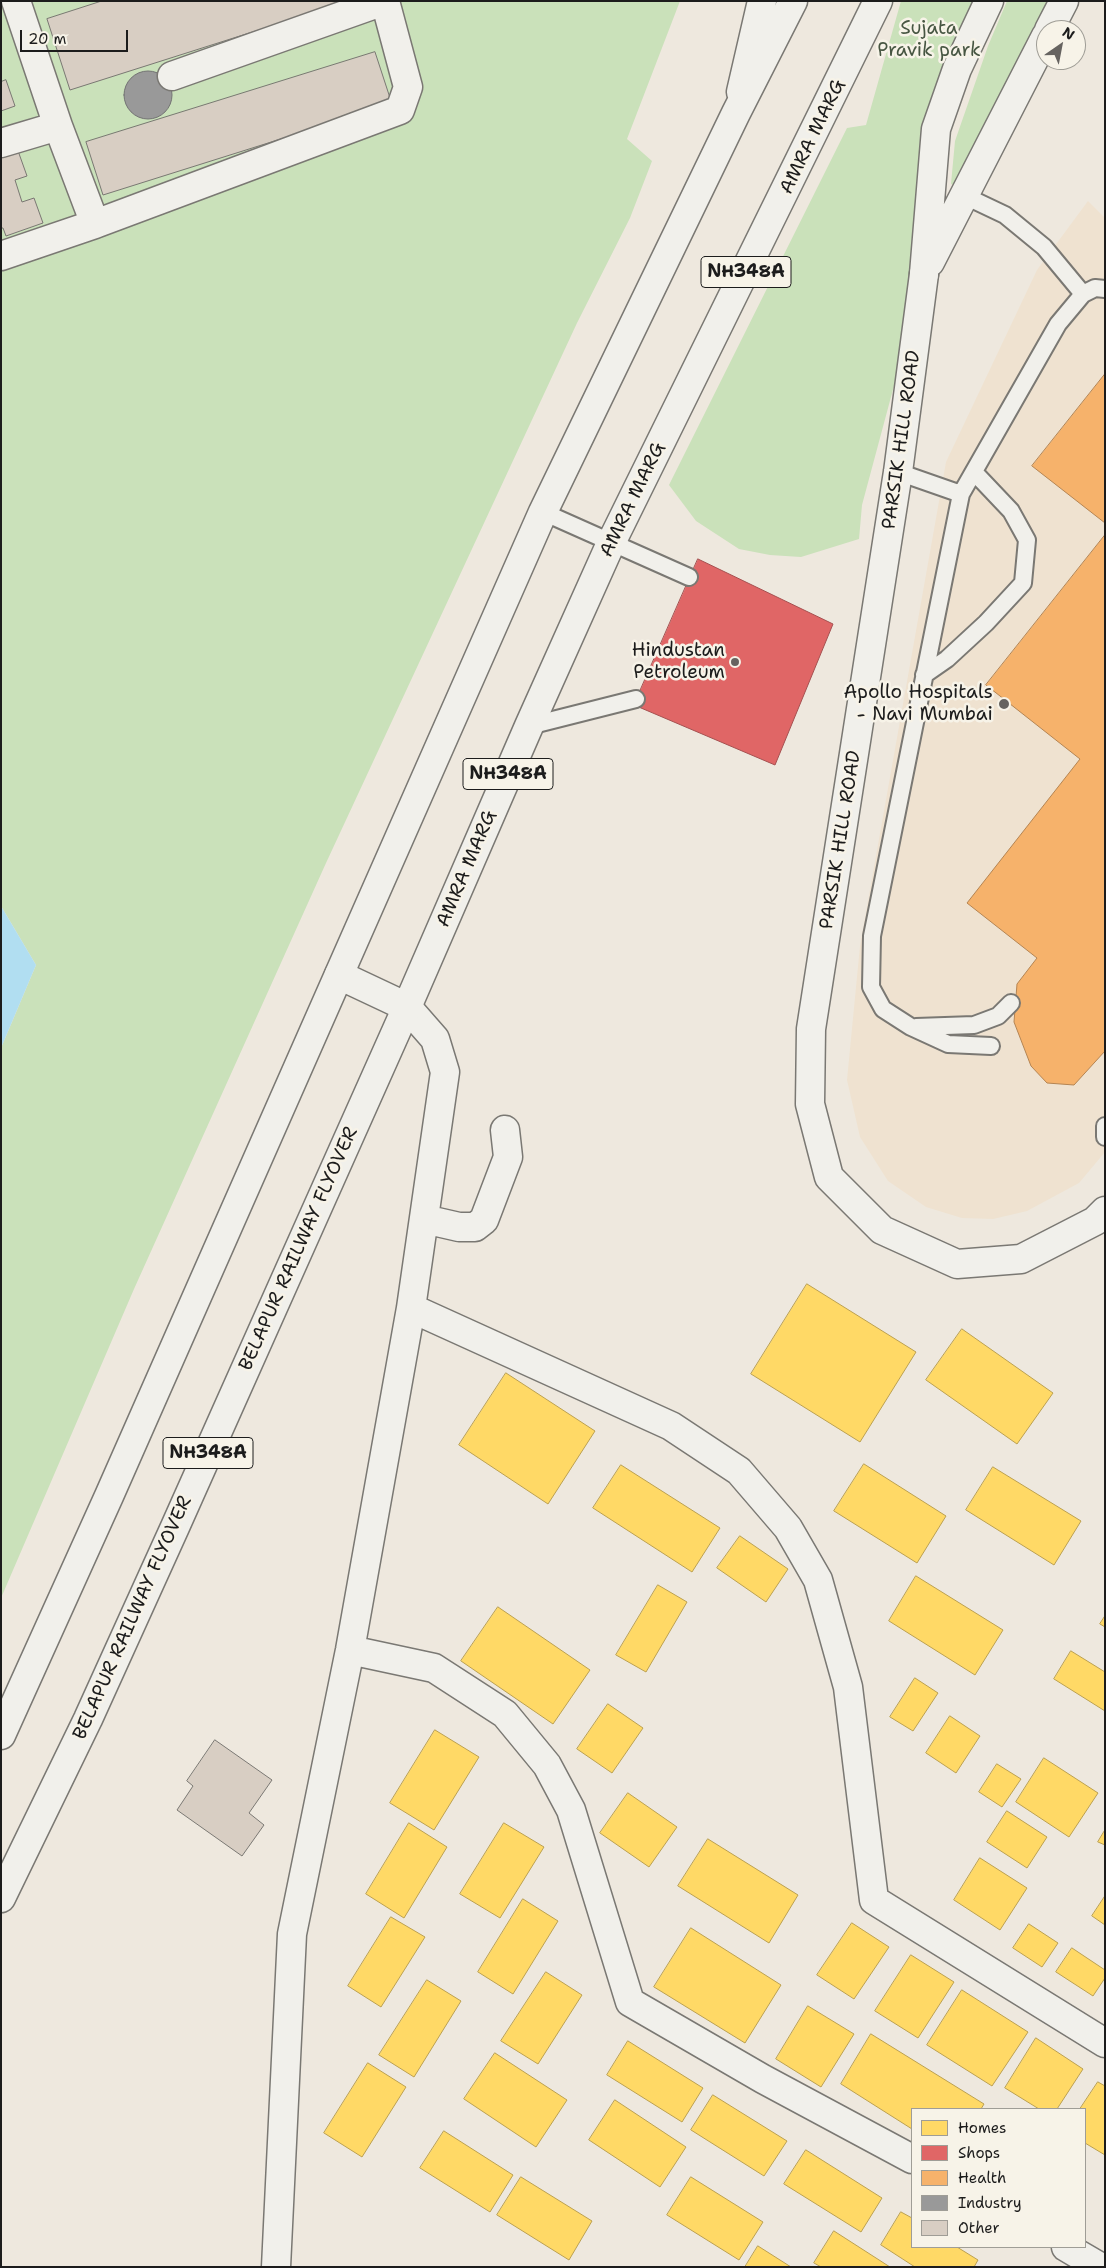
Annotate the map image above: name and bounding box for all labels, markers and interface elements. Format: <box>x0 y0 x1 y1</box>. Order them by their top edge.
park label: Sujata Pravik park <box>877 18 981 62</box>
scale bar <box>22 20 130 52</box>
north arrow <box>1036 20 1086 70</box>
text: N <box>1059 23 1078 44</box>
text: 20 m <box>28 29 67 49</box>
street label: AMRA MARG <box>775 76 851 198</box>
road number: NH348A <box>701 256 791 288</box>
street label: PARSIK HILL ROAD <box>878 349 926 531</box>
street label: AMRA MARG <box>595 439 671 561</box>
place label: Hindustan Petroleum <box>632 640 725 684</box>
marker: Hindustan Petroleum <box>729 656 741 668</box>
place label: Apollo Hospitals - Navi Mumbai <box>843 682 993 726</box>
marker: Apollo Hospitals - Navi Mumbai <box>997 697 1011 711</box>
street label: PARSIK HILL ROAD <box>816 749 866 931</box>
road number: NH348A <box>463 759 553 790</box>
street label: AMRA MARG <box>432 807 502 931</box>
street label: BELAPUR RAILWAY FLYOVER <box>235 1124 363 1374</box>
road number: NH348A <box>163 1438 253 1469</box>
street label: BELAPUR RAILWAY FLYOVER <box>69 1493 197 1743</box>
legend <box>911 2108 1086 2248</box>
text: Homes <box>958 2118 1006 2138</box>
text: Shops <box>958 2143 1000 2163</box>
text: Health <box>958 2168 1006 2188</box>
text: Industry <box>958 2193 1022 2213</box>
text: Other <box>958 2218 1000 2238</box>

